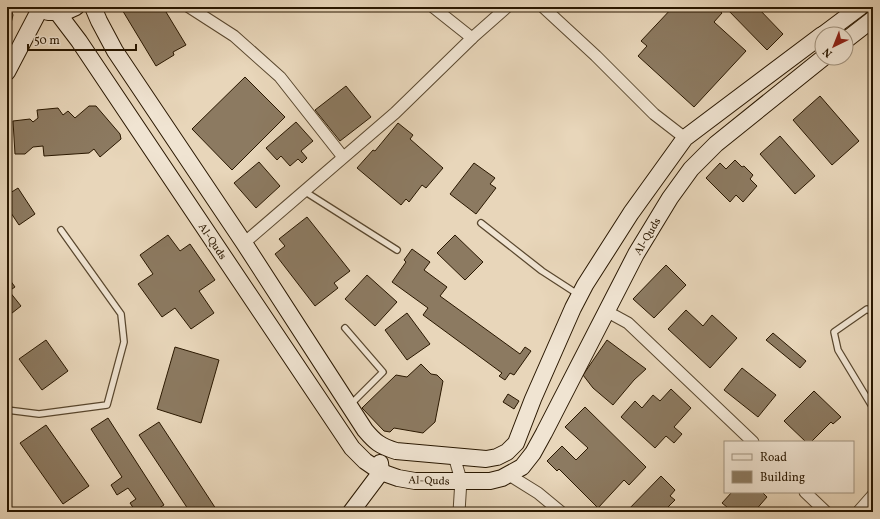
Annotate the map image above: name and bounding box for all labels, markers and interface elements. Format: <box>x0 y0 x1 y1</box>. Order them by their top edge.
scale bar <box>28 26 136 52</box>
north arrow <box>814 26 854 66</box>
text: 50 m <box>34 33 60 49</box>
text: N <box>820 44 836 60</box>
street label: Al-Quds <box>631 215 665 258</box>
street label: Al-Quds <box>194 221 230 263</box>
legend <box>724 441 854 493</box>
text: Road <box>760 450 787 466</box>
text: Building <box>760 470 805 486</box>
street label: Al-Quds <box>408 473 450 490</box>

